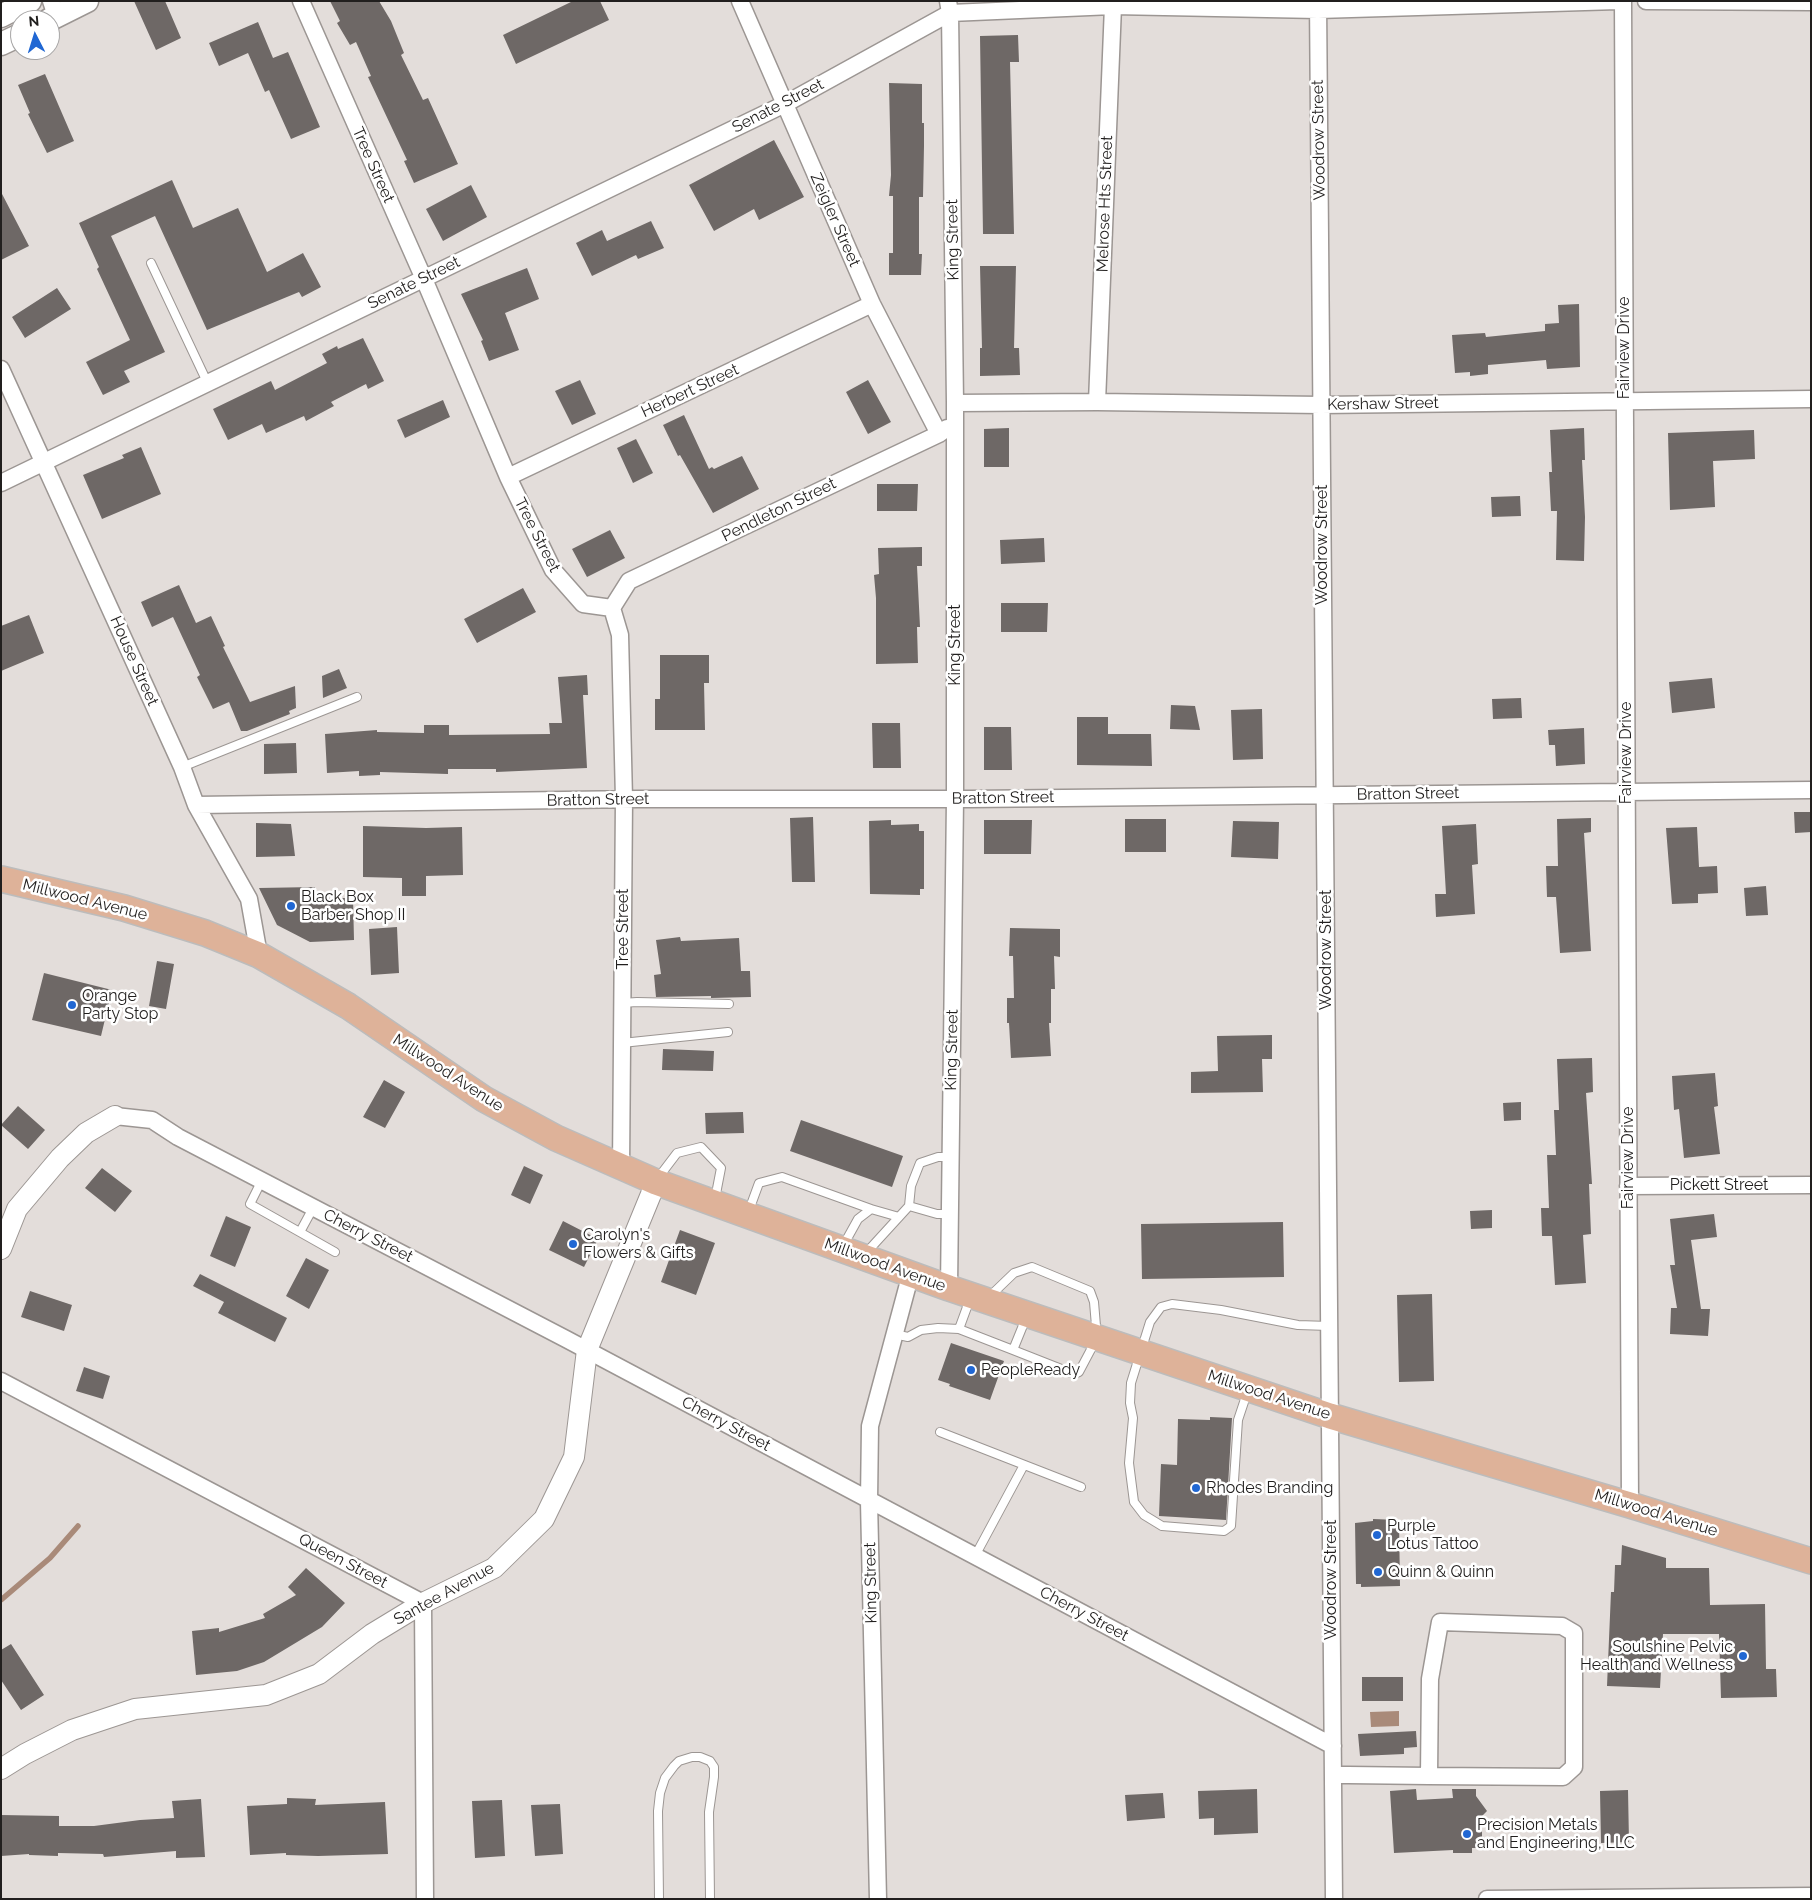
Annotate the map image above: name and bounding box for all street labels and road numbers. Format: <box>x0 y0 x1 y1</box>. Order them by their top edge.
street label: Senate Street <box>729 75 827 137</box>
street label: Woodrow Street <box>1308 79 1330 201</box>
street label: Tree Street <box>348 124 398 206</box>
street label: Melrose Hts Street <box>1093 135 1117 273</box>
street label: Zeigler Street <box>806 170 864 270</box>
street label: King Street <box>943 199 963 281</box>
street label: Senate Street <box>365 252 463 314</box>
street label: Fairview Drive <box>1614 297 1634 399</box>
street label: Herbert Street <box>638 360 742 422</box>
street label: Kershaw Street <box>1327 393 1439 415</box>
street label: Pendleton Street <box>719 474 839 546</box>
street label: Woodrow Street <box>1312 485 1332 605</box>
street label: Tree Street <box>510 495 564 575</box>
street label: King Street <box>945 604 965 686</box>
street label: House Street <box>106 613 162 709</box>
street label: Fairview Drive <box>1616 702 1636 804</box>
street label: Bratton Street <box>1356 784 1460 804</box>
street label: Bratton Street <box>951 788 1055 808</box>
street label: Bratton Street <box>546 790 650 810</box>
street label: Millwood Avenue <box>21 875 149 925</box>
street label: Tree Street <box>613 889 633 969</box>
street label: Woodrow Street <box>1316 890 1336 1010</box>
street label: King Street <box>942 1009 962 1091</box>
street label: Millwood Avenue <box>389 1030 507 1116</box>
street label: Fairview Drive <box>1618 1107 1638 1209</box>
street label: Pickett Street <box>1670 1175 1768 1195</box>
street label: Cherry Street <box>320 1205 416 1267</box>
street label: Millwood Avenue <box>822 1234 948 1296</box>
street label: Millwood Avenue <box>1205 1366 1333 1424</box>
street label: Cherry Street <box>678 1393 774 1455</box>
street label: Millwood Avenue <box>1592 1485 1720 1541</box>
street label: Woodrow Street <box>1321 1520 1341 1640</box>
street label: Queen Street <box>295 1530 391 1592</box>
street label: King Street <box>861 1542 881 1624</box>
street label: Santee Avenue <box>390 1558 498 1630</box>
street label: Cherry Street <box>1036 1583 1132 1645</box>

